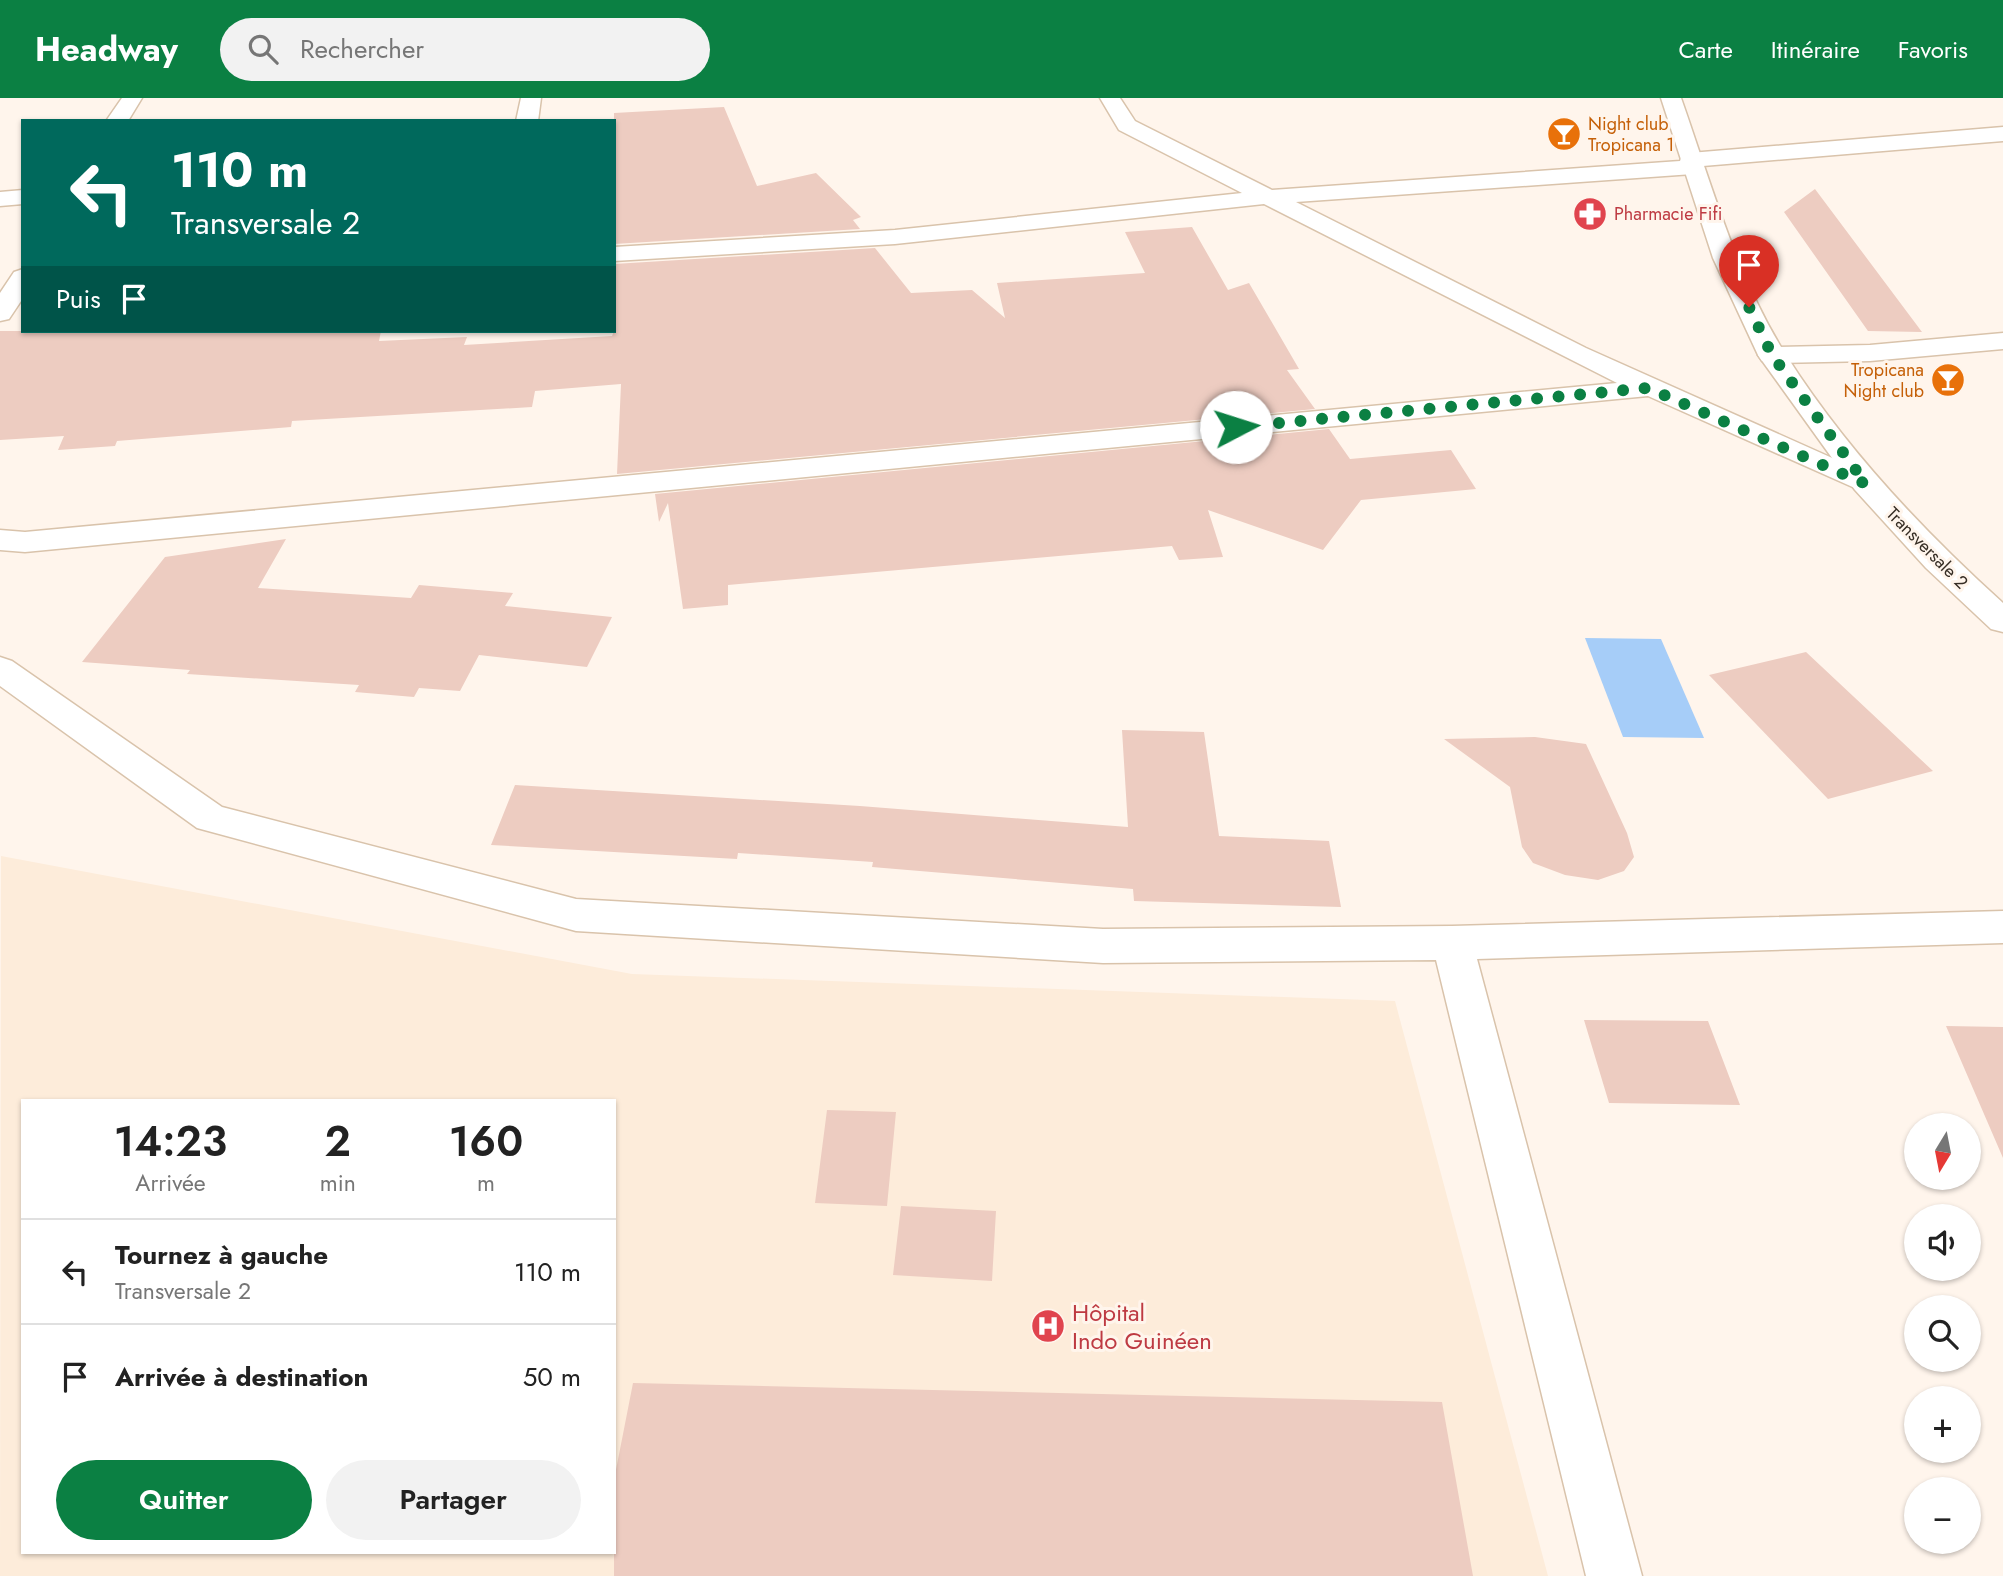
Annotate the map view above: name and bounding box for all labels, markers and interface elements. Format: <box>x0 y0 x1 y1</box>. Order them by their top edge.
search box <box>220 18 710 81</box>
text: Headway <box>35 26 178 73</box>
icon: search <box>244 30 282 68</box>
text: Rechercher <box>300 30 424 68</box>
text: Carte <box>1678 32 1733 67</box>
text: Itinéraire <box>1771 32 1860 67</box>
text: Favoris <box>1898 32 1968 67</box>
place label: Night club Tropicana 1 <box>1588 111 1674 158</box>
bar icon: Night club Tropicana 1 <box>1545 115 1583 153</box>
text: 110 m <box>171 135 308 205</box>
icon: left <box>56 147 147 238</box>
pharmacy icon: Pharmacie Fifi <box>1571 195 1609 233</box>
text: Transversale 2 <box>171 200 360 246</box>
place label: Pharmacie Fifi <box>1614 201 1722 227</box>
pin <box>1719 235 1779 307</box>
icon: arrive <box>1730 246 1768 284</box>
text: Puis <box>56 280 101 318</box>
icon: arrive <box>115 280 153 318</box>
place label: Tropicana Night club <box>1843 357 1924 404</box>
bar icon: Tropicana Night club <box>1929 361 1967 399</box>
position arrow <box>1199 390 1273 464</box>
street label: Transversale 2 <box>1880 501 1974 595</box>
text: 14:23 <box>114 1111 227 1172</box>
text: 2 <box>325 1111 351 1172</box>
text: 160 <box>449 1111 523 1172</box>
north arrow <box>1904 1113 1981 1190</box>
map controls <box>1904 1113 1981 1554</box>
text: Arrivée <box>135 1166 206 1200</box>
text: min <box>320 1166 356 1200</box>
text: m <box>477 1166 495 1200</box>
button: sound <box>1904 1204 1981 1281</box>
text: Tournez à gauche <box>115 1236 328 1274</box>
icon: left <box>56 1253 94 1291</box>
text: 110 m <box>514 1253 581 1291</box>
text: Transversale 2 <box>115 1274 251 1308</box>
place label: Hôpital Indo Guinéen <box>1072 1295 1212 1358</box>
button: search <box>1904 1295 1981 1372</box>
hospital icon: Hôpital Indo Guinéen <box>1029 1307 1067 1345</box>
icon: arrive <box>56 1358 94 1396</box>
text: Arrivée à destination <box>115 1358 368 1396</box>
text: 50 m <box>523 1358 581 1396</box>
button: + <box>1904 1386 1981 1463</box>
button: Quitter <box>56 1460 312 1540</box>
button: Partager <box>326 1460 581 1540</box>
button: − <box>1904 1477 1981 1554</box>

